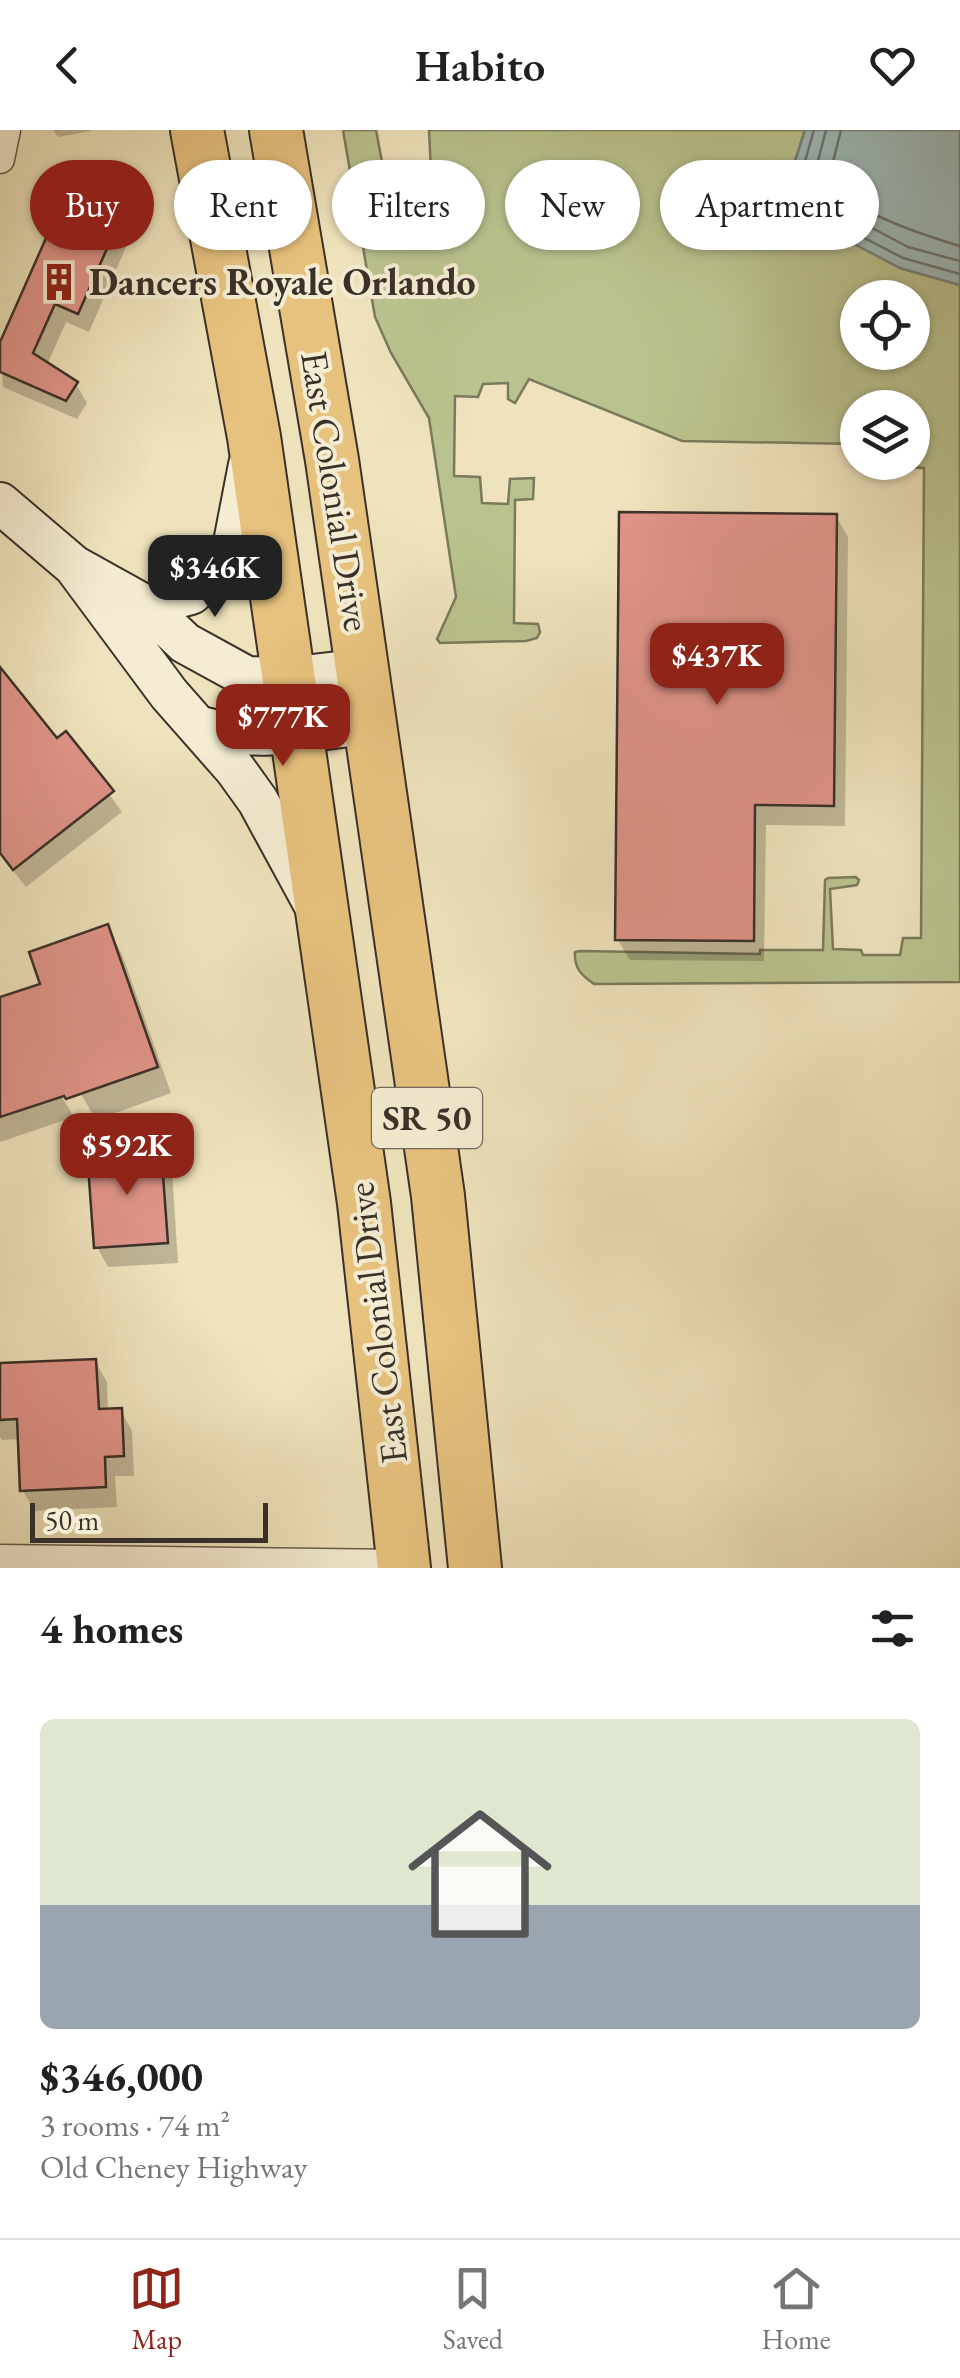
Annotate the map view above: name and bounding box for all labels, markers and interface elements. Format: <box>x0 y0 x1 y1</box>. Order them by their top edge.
text: Habito <box>415 36 545 94</box>
icon: back <box>40 38 95 93</box>
icon: heart <box>865 38 920 93</box>
chip: Buy <box>30 160 154 250</box>
chip: Rent <box>174 160 312 250</box>
chip: Filters <box>332 160 485 250</box>
chip: New <box>505 160 640 250</box>
chip: Apartment <box>660 160 879 250</box>
place label: Dancers Royale Orlando <box>89 257 476 306</box>
building icon: Dancers Royale Orlando <box>38 261 80 303</box>
map controls <box>840 280 930 480</box>
button: locate <box>840 280 930 370</box>
street label: East Colonial Drive <box>290 347 383 635</box>
button: layers <box>840 390 930 480</box>
pin: $346K <box>145 535 285 620</box>
text: $346K <box>170 546 260 588</box>
pin: $437K <box>647 623 787 708</box>
text: $437K <box>672 634 762 676</box>
pin: $777K <box>213 684 353 769</box>
text: $777K <box>238 695 328 737</box>
road number: SR 50 <box>372 1088 482 1148</box>
pin: $592K <box>57 1113 197 1198</box>
text: $592K <box>82 1124 172 1166</box>
street label: East Colonial Drive <box>335 1180 418 1467</box>
scale bar <box>30 1498 268 1542</box>
text: 50 m <box>45 1502 99 1538</box>
text: 4 homes <box>40 1601 183 1656</box>
icon: filters <box>865 1601 920 1656</box>
icon: home <box>390 1784 570 1964</box>
text: $346,000 <box>40 2049 203 2104</box>
text: 3 rooms · 74 m² <box>40 2104 230 2146</box>
text: Old Cheney Highway <box>40 2146 307 2188</box>
tab: Map <box>129 2261 184 2357</box>
tab: Saved <box>443 2261 503 2357</box>
tab: Home <box>761 2261 831 2357</box>

